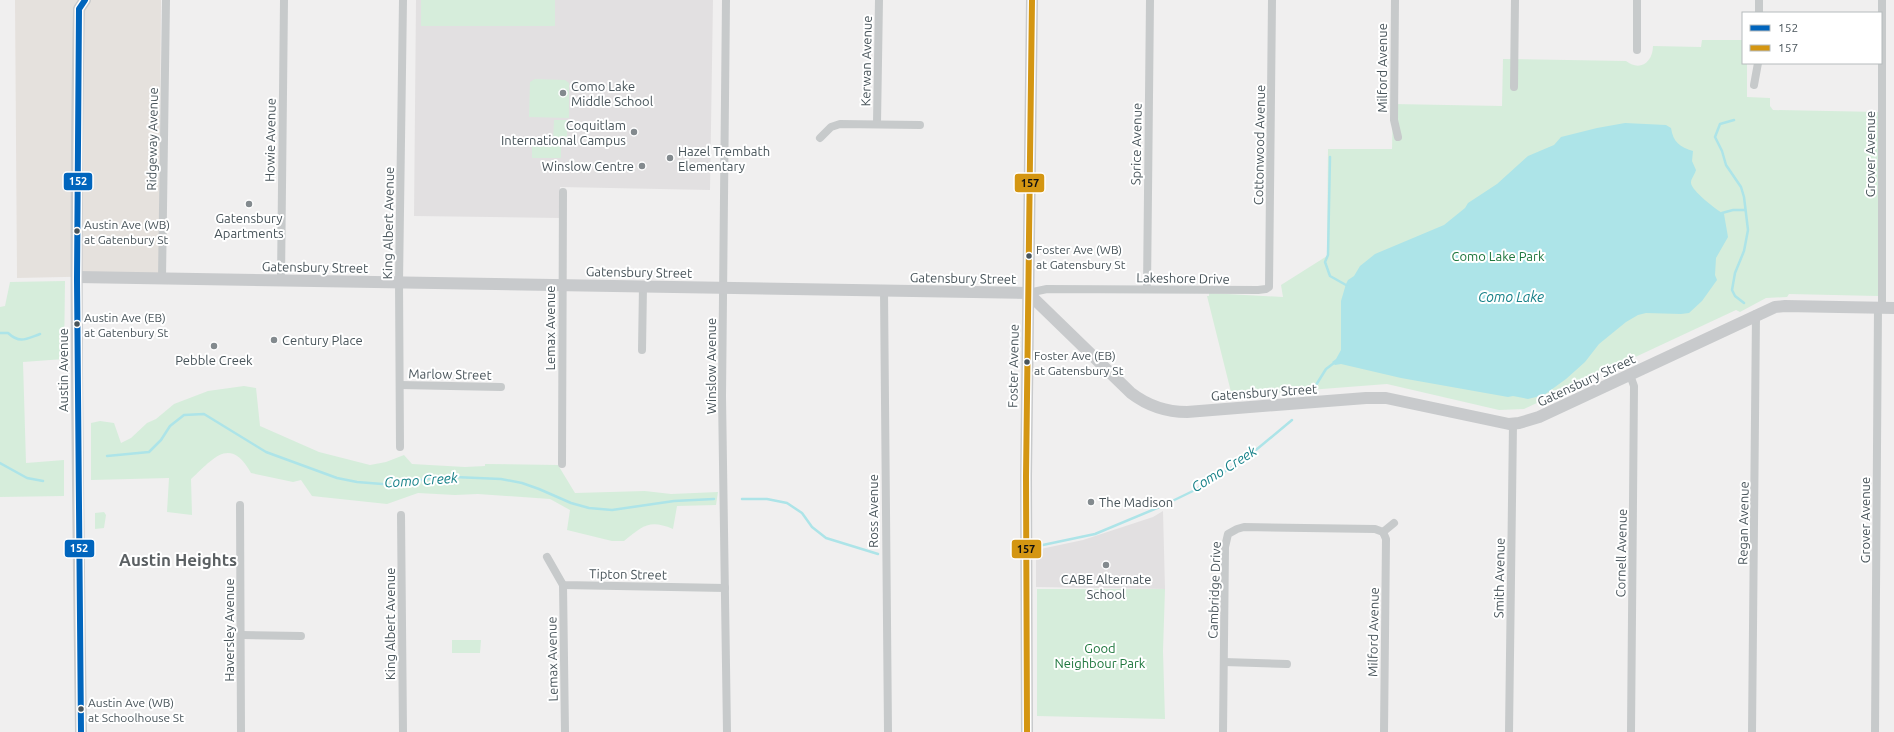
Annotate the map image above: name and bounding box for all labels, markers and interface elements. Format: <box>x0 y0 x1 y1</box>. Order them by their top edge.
legend <box>1742 12 1882 64</box>
street label: Kerwan Avenue <box>858 15 874 107</box>
text: 152 <box>1778 21 1798 34</box>
street label: Milford Avenue <box>1375 23 1389 113</box>
text: 157 <box>1778 41 1798 54</box>
place label: Como Lake Middle School <box>571 79 654 108</box>
street label: Cottonwood Avenue <box>1251 85 1267 205</box>
street label: Ridgeway Avenue <box>144 87 160 191</box>
marker: Como Lake Middle School <box>558 88 568 98</box>
street label: Howie Avenue <box>262 98 278 182</box>
street label: Sprice Avenue <box>1128 103 1144 185</box>
street label: Grover Avenue <box>1863 111 1877 197</box>
place label: Coquitlam International Campus <box>501 118 626 147</box>
marker: Coquitlam International Campus <box>629 127 639 137</box>
place label: Hazel Trembath Elementary <box>678 144 770 173</box>
marker: Hazel Trembath Elementary <box>665 153 675 163</box>
place label: Winslow Centre <box>542 159 634 173</box>
marker: Winslow Centre <box>637 161 647 171</box>
street label: King Albert Avenue <box>380 167 396 279</box>
line badge: 152 <box>63 172 93 191</box>
line badge: 157 <box>1014 173 1045 193</box>
text: 152 <box>69 175 87 187</box>
text: 157 <box>1021 177 1039 189</box>
marker: Gatensbury Apartments <box>244 199 254 209</box>
place label: Gatensbury Apartments <box>214 211 284 240</box>
place label: Austin Ave (WB) at Gatenbury St <box>84 218 170 246</box>
marker: Austin Ave (WB) at Gatenbury St <box>72 226 82 236</box>
place label: Foster Ave (WB) at Gatensbury St <box>1036 243 1126 271</box>
park label: Como Lake Park <box>1451 249 1545 263</box>
marker: Foster Ave (WB) at Gatensbury St <box>1024 251 1034 261</box>
street label: Gatensbury Street <box>262 259 368 275</box>
street label: Gatensbury Street <box>586 264 692 280</box>
street label: Gatensbury Street <box>910 270 1016 286</box>
street label: Lakeshore Drive <box>1136 270 1230 286</box>
street label: Lemax Avenue <box>543 285 557 371</box>
water label: Como Lake <box>1478 289 1544 305</box>
place label: Austin Ave (EB) at Gatenbury St <box>84 311 168 339</box>
street label: Winslow Avenue <box>704 318 718 414</box>
marker: Austin Ave (EB) at Gatenbury St <box>72 319 82 329</box>
street label: Foster Avenue <box>1005 324 1021 408</box>
street label: Austin Avenue <box>56 328 70 412</box>
place label: Century Place <box>282 333 363 347</box>
marker: Century Place <box>269 335 279 345</box>
marker: Pebble Creek <box>209 341 219 351</box>
place label: Foster Ave (EB) at Gatensbury St <box>1034 349 1124 377</box>
street label: Gatensbury Street <box>1535 351 1637 409</box>
place label: Pebble Creek <box>175 353 253 367</box>
marker: Foster Ave (EB) at Gatensbury St <box>1022 357 1032 367</box>
street label: Marlow Street <box>408 366 492 382</box>
street label: Gatensbury Street <box>1210 381 1318 403</box>
water label: Como Creek <box>1188 442 1260 495</box>
water label: Como Creek <box>384 469 459 491</box>
street label: Ross Avenue <box>866 474 880 548</box>
street label: Grover Avenue <box>1858 477 1872 563</box>
street label: Regan Avenue <box>1735 481 1751 565</box>
place label: The Madison <box>1099 495 1173 509</box>
marker: The Madison <box>1086 497 1096 507</box>
street label: Cornell Avenue <box>1613 509 1629 597</box>
street label: Smith Avenue <box>1491 538 1507 618</box>
line badge: 152 <box>64 539 95 558</box>
line badge: 157 <box>1011 539 1042 559</box>
street label: Cambridge Drive <box>1205 541 1223 639</box>
text: 152 <box>70 542 88 554</box>
text: 157 <box>1017 543 1035 555</box>
district label: Austin Heights <box>119 550 237 569</box>
marker: CABE Alternate School <box>1101 560 1111 570</box>
street label: Tipton Street <box>589 566 667 582</box>
street label: King Albert Avenue <box>383 568 397 680</box>
place label: CABE Alternate School <box>1061 572 1151 601</box>
street label: Haversley Avenue <box>222 578 236 682</box>
street label: Milford Avenue <box>1365 587 1381 677</box>
street label: Lemax Avenue <box>544 616 560 702</box>
park label: Good Neighbour Park <box>1055 641 1146 670</box>
place label: Austin Ave (WB) at Schoolhouse St <box>88 696 184 724</box>
marker: Austin Ave (WB) at Schoolhouse St <box>76 704 86 714</box>

